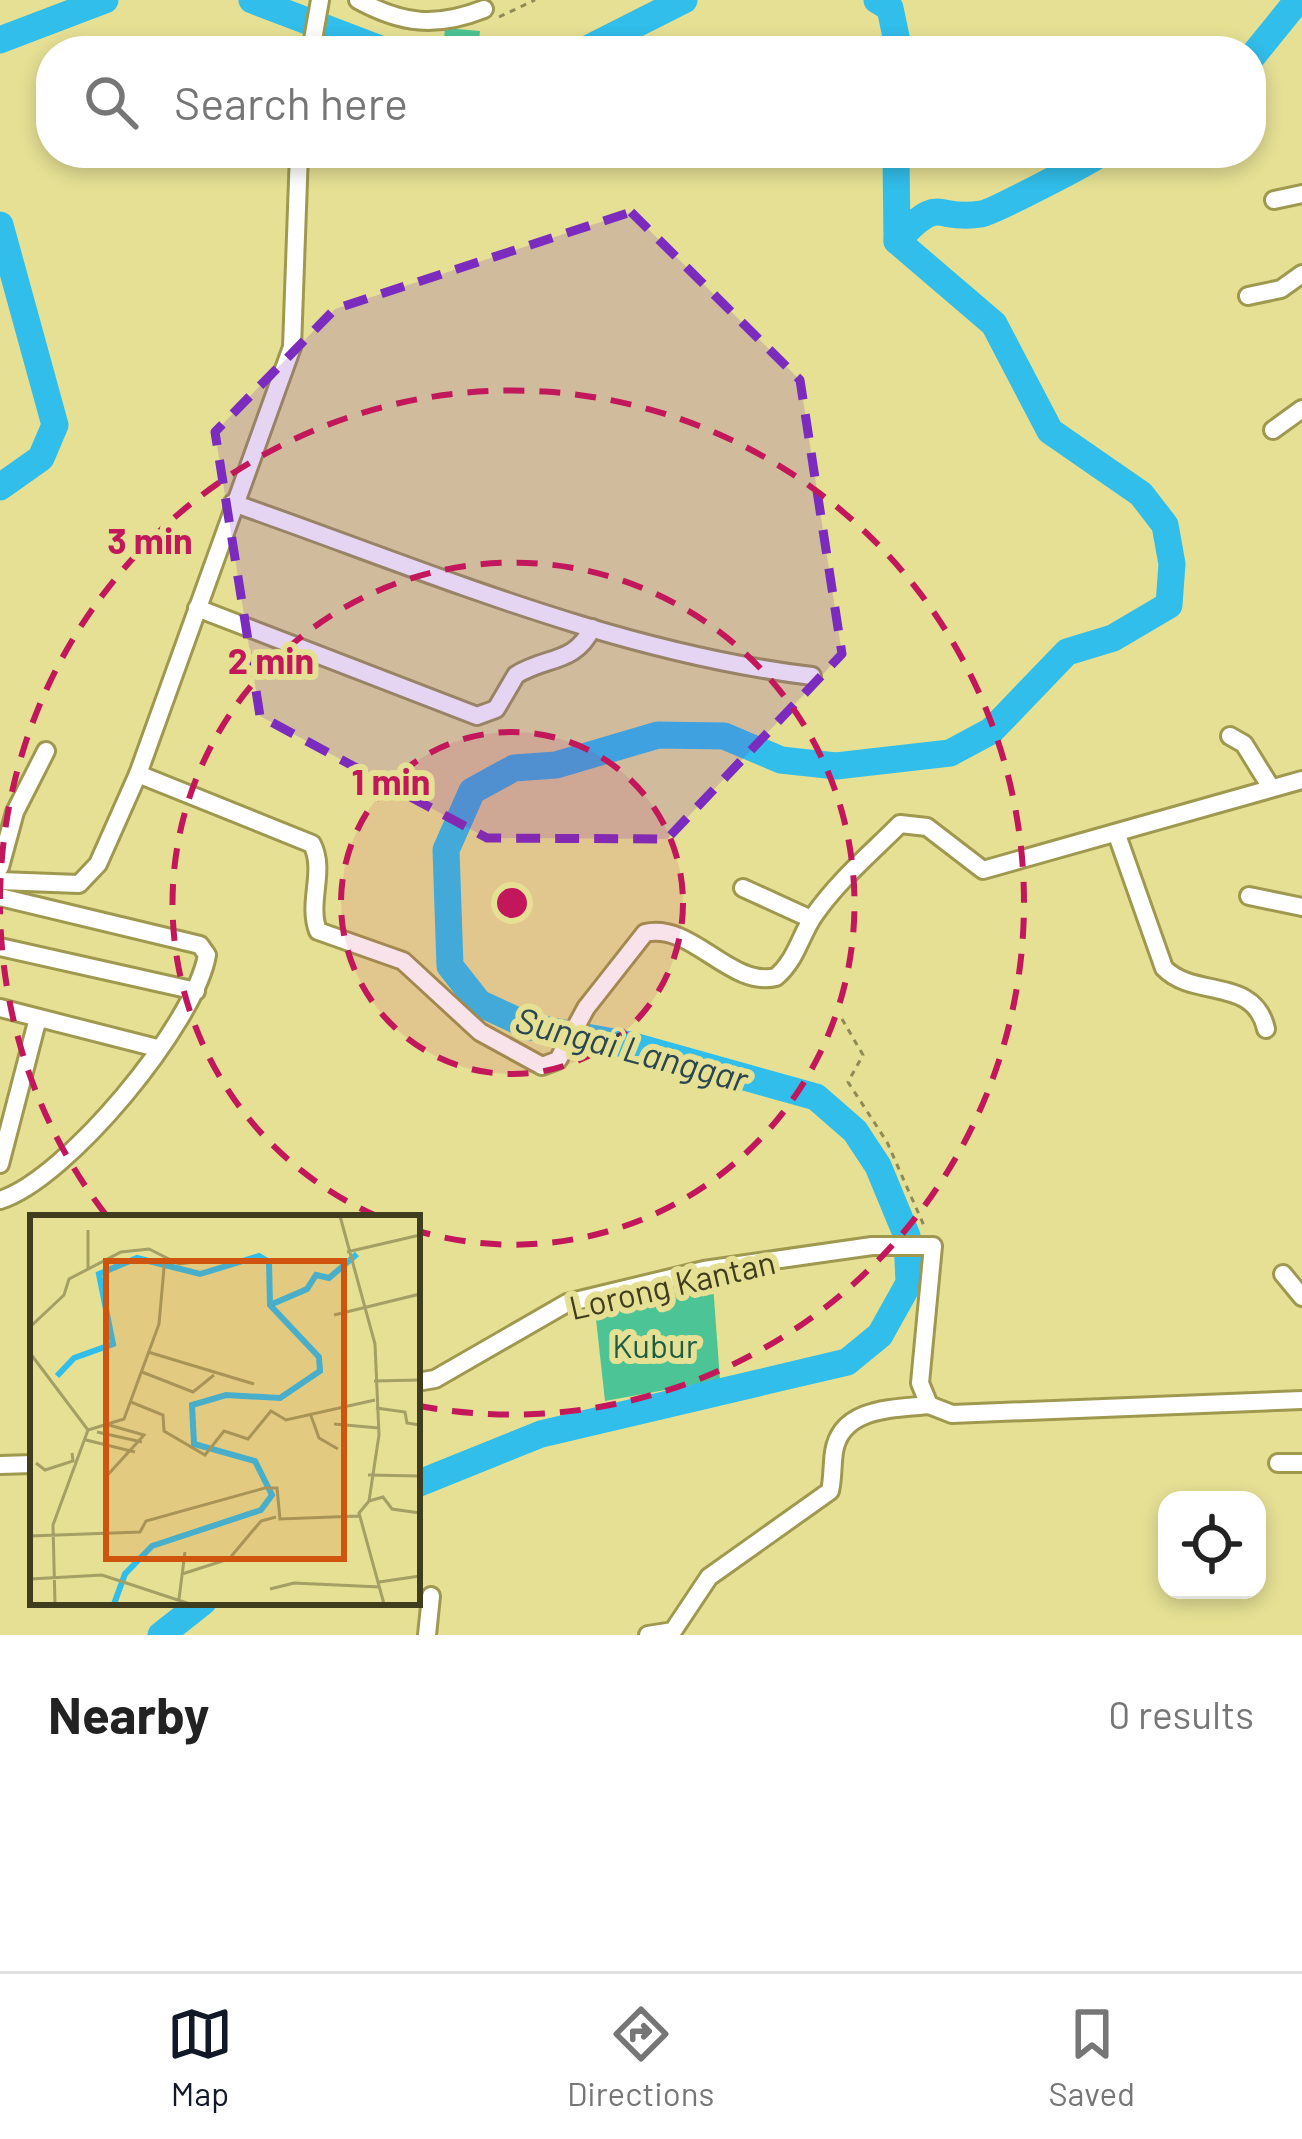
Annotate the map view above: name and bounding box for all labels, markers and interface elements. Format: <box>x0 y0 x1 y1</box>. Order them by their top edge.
search box <box>36 36 1266 168</box>
icon: search <box>78 69 144 135</box>
text: Search here <box>174 75 408 129</box>
text: 3 min <box>107 518 193 561</box>
text: 2 min <box>228 638 314 681</box>
text: 1 min <box>352 759 430 802</box>
centre of rings <box>491 882 533 924</box>
water label: Sungai Langgar <box>511 996 754 1100</box>
inset map <box>30 1215 420 1605</box>
street label: Lorong Kantan <box>565 1241 779 1327</box>
park label: Kubur <box>612 1325 698 1365</box>
map controls <box>1158 1491 1266 1599</box>
button: locate <box>1158 1491 1266 1599</box>
text: Nearby <box>48 1683 209 1744</box>
text: 0 results <box>1108 1690 1254 1737</box>
tab: Map <box>167 2001 233 2113</box>
tab: Directions <box>567 2001 714 2113</box>
tab: Saved <box>1048 2001 1135 2113</box>

